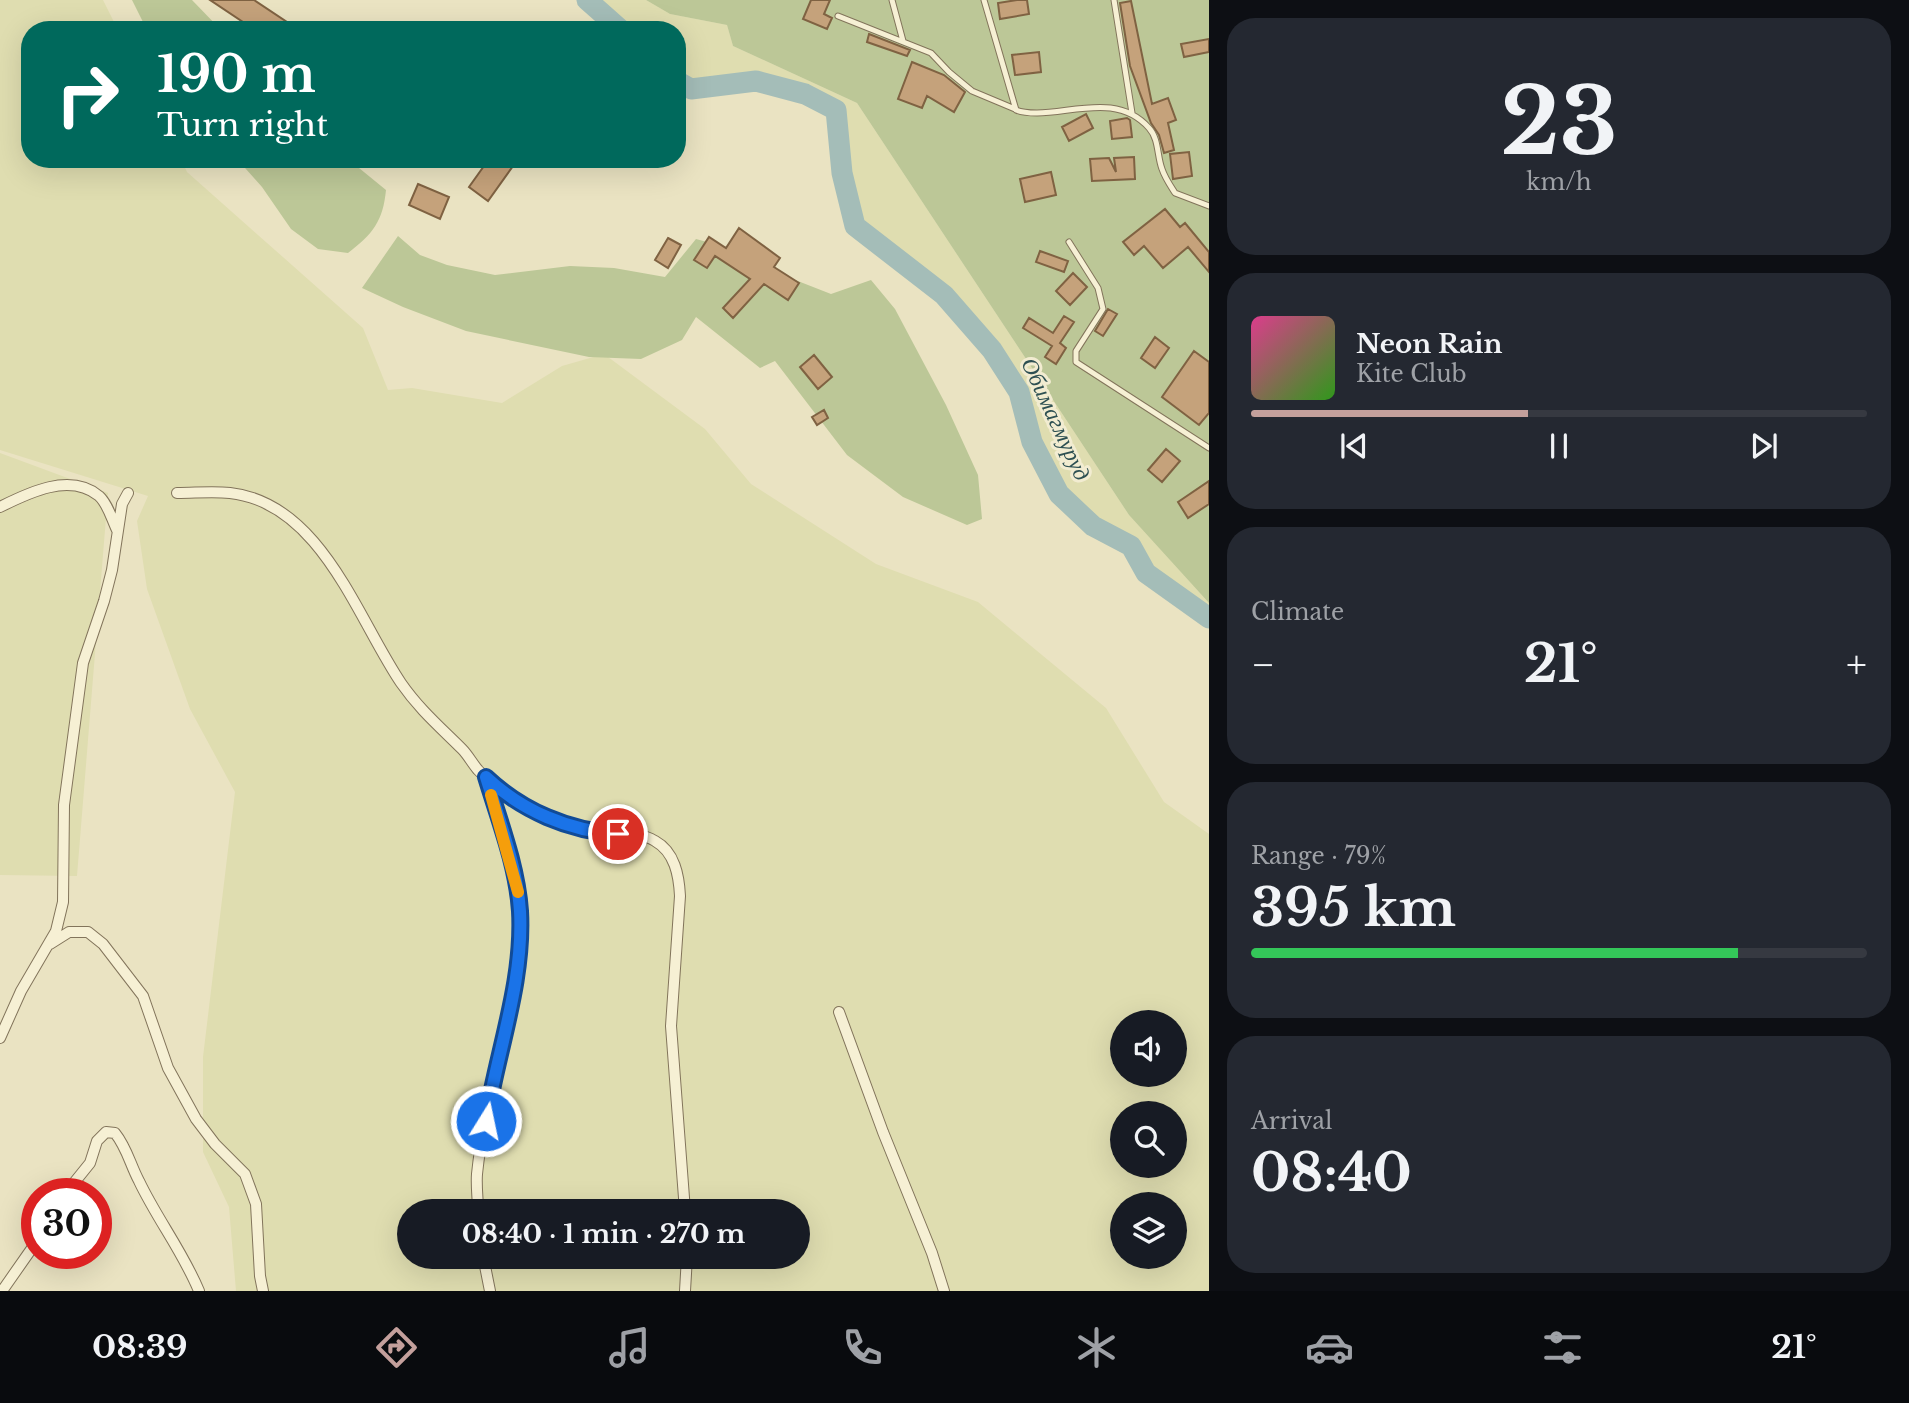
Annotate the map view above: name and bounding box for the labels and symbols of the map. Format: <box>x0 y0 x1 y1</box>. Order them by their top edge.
water label: Обимагмуруд <box>1015 353 1097 485</box>
pin <box>588 804 648 864</box>
position arrow <box>449 1084 523 1158</box>
speed limit sign: 30 <box>21 1178 112 1269</box>

